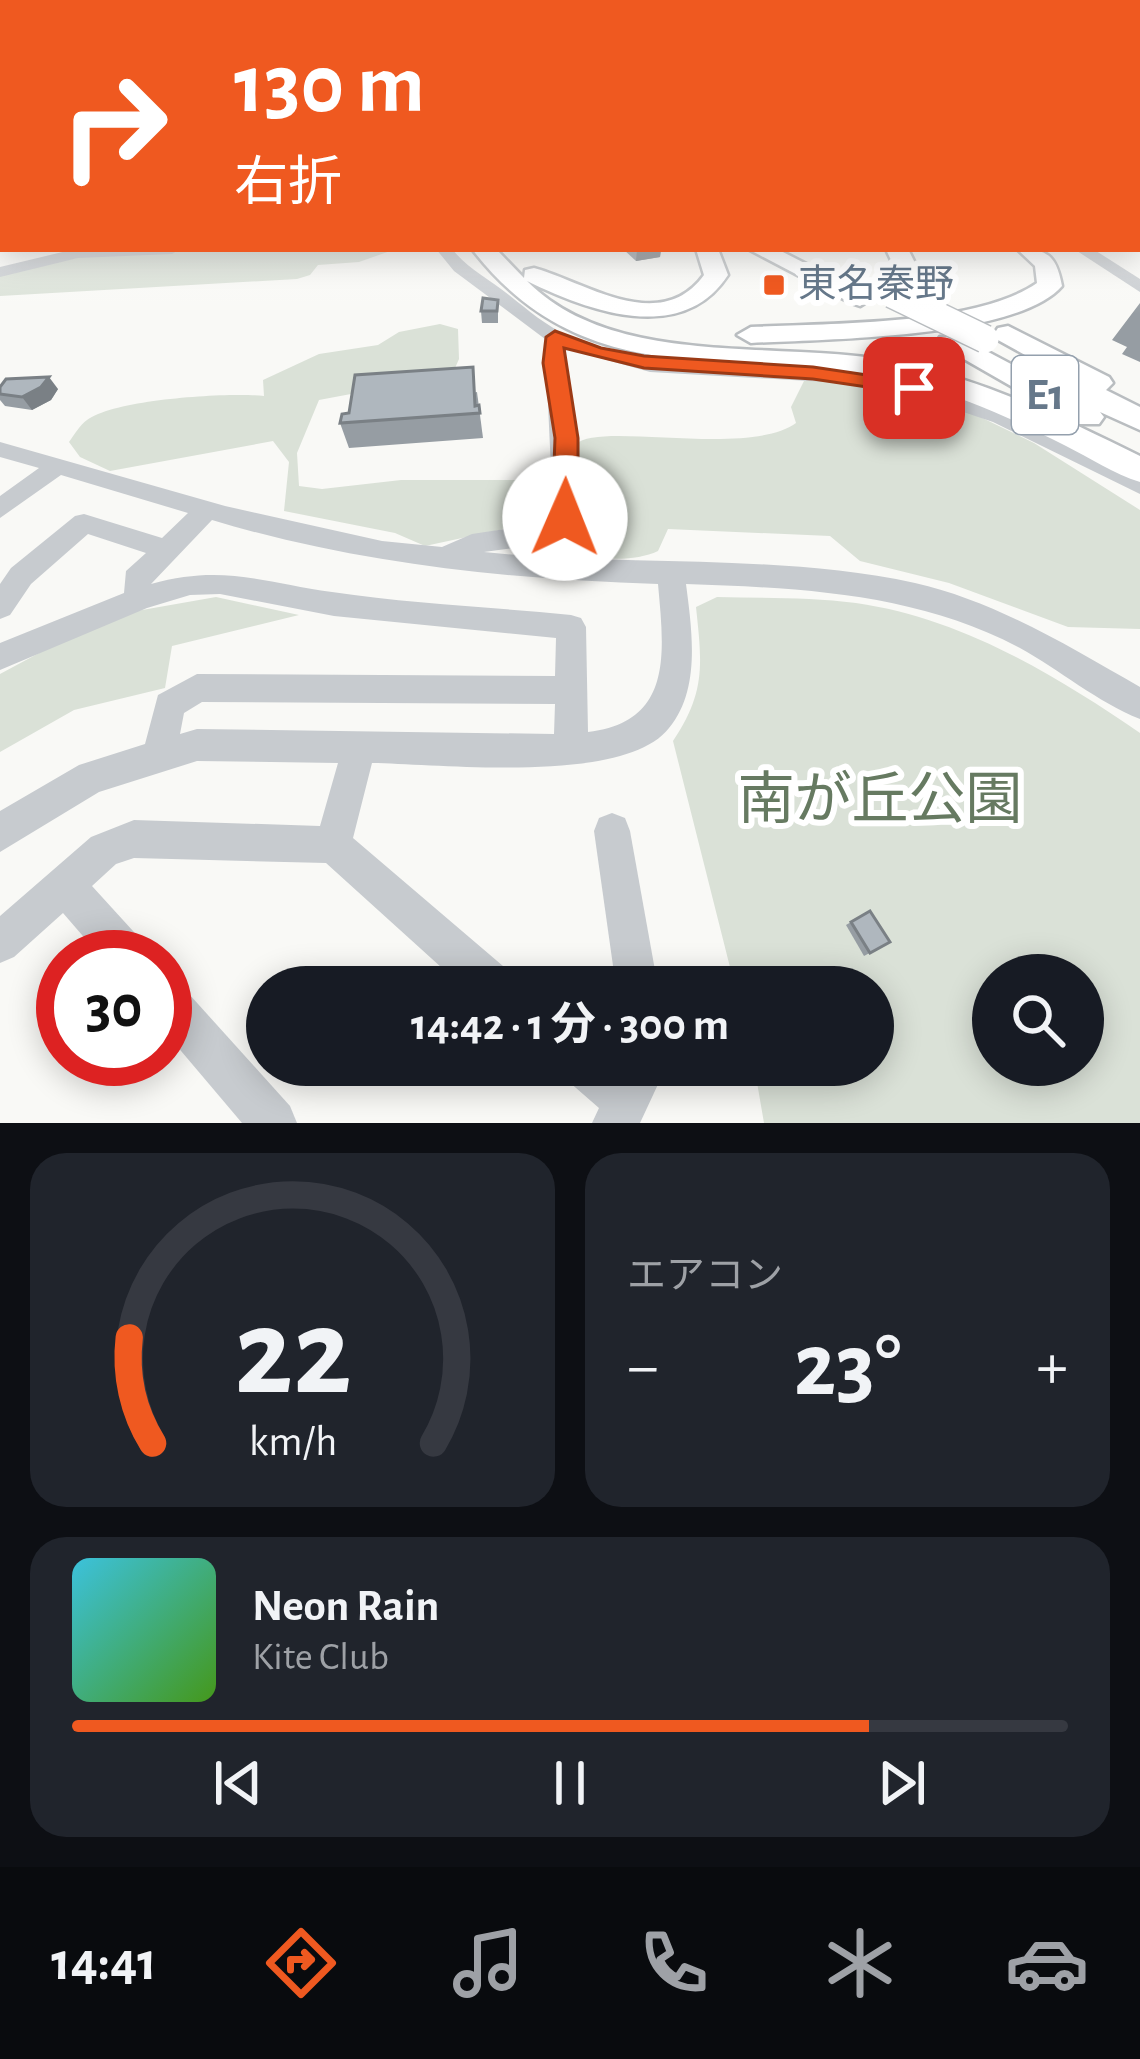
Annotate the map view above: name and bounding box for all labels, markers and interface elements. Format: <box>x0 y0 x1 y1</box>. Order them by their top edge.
text: 130 m <box>234 44 425 128</box>
icon: right <box>36 48 192 204</box>
text: 右折 <box>234 157 342 211</box>
place label: 東名秦野 <box>798 264 954 305</box>
marker: 東名秦野 <box>761 272 787 298</box>
pin <box>863 337 965 439</box>
icon: arrive <box>881 355 947 421</box>
road number: E1 <box>1012 356 1078 434</box>
position arrow <box>502 455 628 581</box>
park label: 南が丘公園 <box>738 769 1023 829</box>
speed limit sign: 30 <box>36 930 192 1086</box>
map controls <box>972 954 1104 1086</box>
button: search <box>972 954 1104 1086</box>
text: 14:42 · 1 分 · 300 m <box>411 1003 729 1048</box>
text: エアコン <box>627 1257 783 1296</box>
text: 22 <box>234 1292 351 1417</box>
text: 23° <box>794 1322 901 1412</box>
text: − <box>627 1334 659 1400</box>
text: + <box>1036 1334 1068 1400</box>
text: km/h <box>248 1421 337 1464</box>
text: Neon Rain <box>252 1584 439 1629</box>
text: Kite Club <box>252 1638 389 1677</box>
icon: previous <box>205 1750 271 1816</box>
icon: pause <box>537 1750 603 1816</box>
icon: next <box>869 1750 935 1816</box>
icon: directions <box>259 1921 343 2005</box>
icon: music <box>446 1921 530 2005</box>
icon: phone <box>632 1921 716 2005</box>
icon: climate <box>818 1921 902 2005</box>
icon: car <box>1005 1921 1089 2005</box>
text: 14:41 <box>51 1936 157 1990</box>

